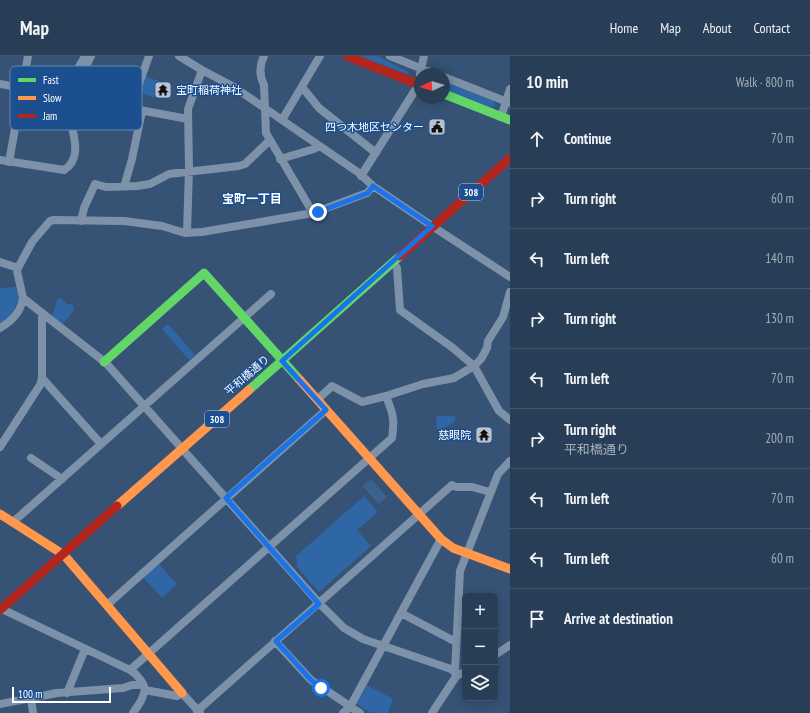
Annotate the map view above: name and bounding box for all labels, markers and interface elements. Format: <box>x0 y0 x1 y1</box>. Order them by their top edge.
text: Map <box>20 16 49 40</box>
text: Home <box>610 19 638 37</box>
text: Map <box>660 19 681 37</box>
text: About <box>703 19 732 37</box>
text: Contact <box>754 19 790 37</box>
legend <box>10 66 142 130</box>
north arrow <box>414 68 450 104</box>
text: 10 min <box>526 71 568 93</box>
text: Fast <box>43 73 59 87</box>
text: Walk · 800 m <box>736 74 794 91</box>
temple icon: 宝町稲荷神社 <box>153 80 173 100</box>
place label: 宝町稲荷神社 <box>176 83 242 97</box>
text: Slow <box>43 91 62 105</box>
text: Jam <box>42 109 57 123</box>
public building icon: 四つ木地区センター <box>427 117 447 137</box>
place label: 四つ木地区センター <box>325 120 424 134</box>
icon: ahead <box>526 128 548 150</box>
text: Continue <box>564 129 611 148</box>
text: 70 m <box>771 130 794 147</box>
road number: 308 <box>459 184 483 200</box>
icon: right <box>526 188 548 210</box>
text: Turn right <box>564 189 616 208</box>
text: 60 m <box>771 190 794 207</box>
district label: 宝町一丁目 <box>222 191 282 206</box>
route end <box>309 203 327 221</box>
icon: left <box>526 248 548 270</box>
text: Turn left <box>564 249 609 268</box>
text: 140 m <box>765 250 794 267</box>
icon: right <box>526 308 548 330</box>
text: Turn right <box>564 309 616 328</box>
text: 130 m <box>765 310 794 327</box>
street label: 平和橋通り <box>222 352 272 398</box>
icon: left <box>526 368 548 390</box>
text: Turn left <box>564 369 609 388</box>
text: 70 m <box>771 370 794 387</box>
road number: 308 <box>205 411 229 427</box>
text: Turn right <box>564 420 616 439</box>
temple icon: 慈眼院 <box>474 425 494 445</box>
place label: 慈眼院 <box>438 428 471 442</box>
icon: right <box>526 428 548 450</box>
text: 200 m <box>765 430 794 447</box>
text: 平和橋通り <box>564 441 629 458</box>
icon: left <box>526 488 548 510</box>
text: Turn left <box>564 489 609 508</box>
text: 70 m <box>771 490 794 507</box>
icon: left <box>526 548 548 570</box>
text: Turn left <box>564 549 609 568</box>
text: 60 m <box>771 550 794 567</box>
map controls <box>462 593 498 701</box>
button: + <box>462 593 498 629</box>
icon: arrive <box>526 608 548 630</box>
text: Arrive at destination <box>564 609 673 628</box>
button: − <box>462 629 498 665</box>
button: layers <box>462 665 498 701</box>
route start <box>312 679 330 697</box>
scale bar <box>12 685 111 704</box>
text: 100 m <box>18 687 42 701</box>

